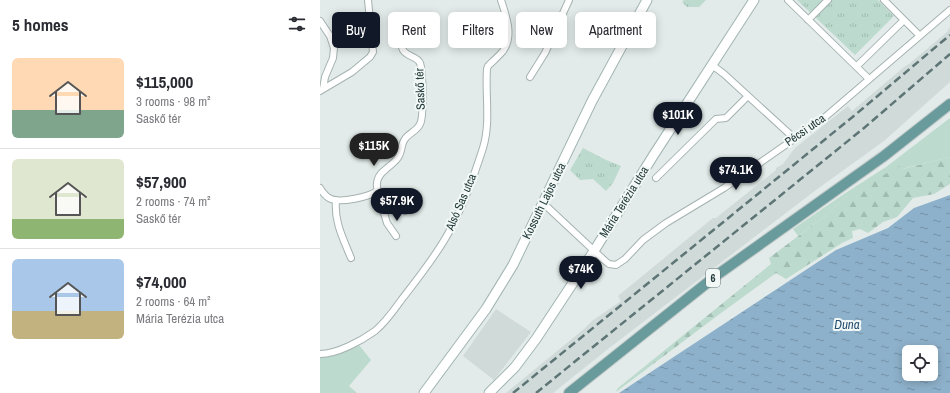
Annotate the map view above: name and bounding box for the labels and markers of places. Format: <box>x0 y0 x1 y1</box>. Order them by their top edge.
pin: $101K <box>650 102 706 136</box>
pin: $115K <box>346 133 402 167</box>
pin: $74.1K <box>703 157 769 191</box>
pin: $57.9K <box>364 188 430 222</box>
pin: $74K <box>557 256 605 290</box>

